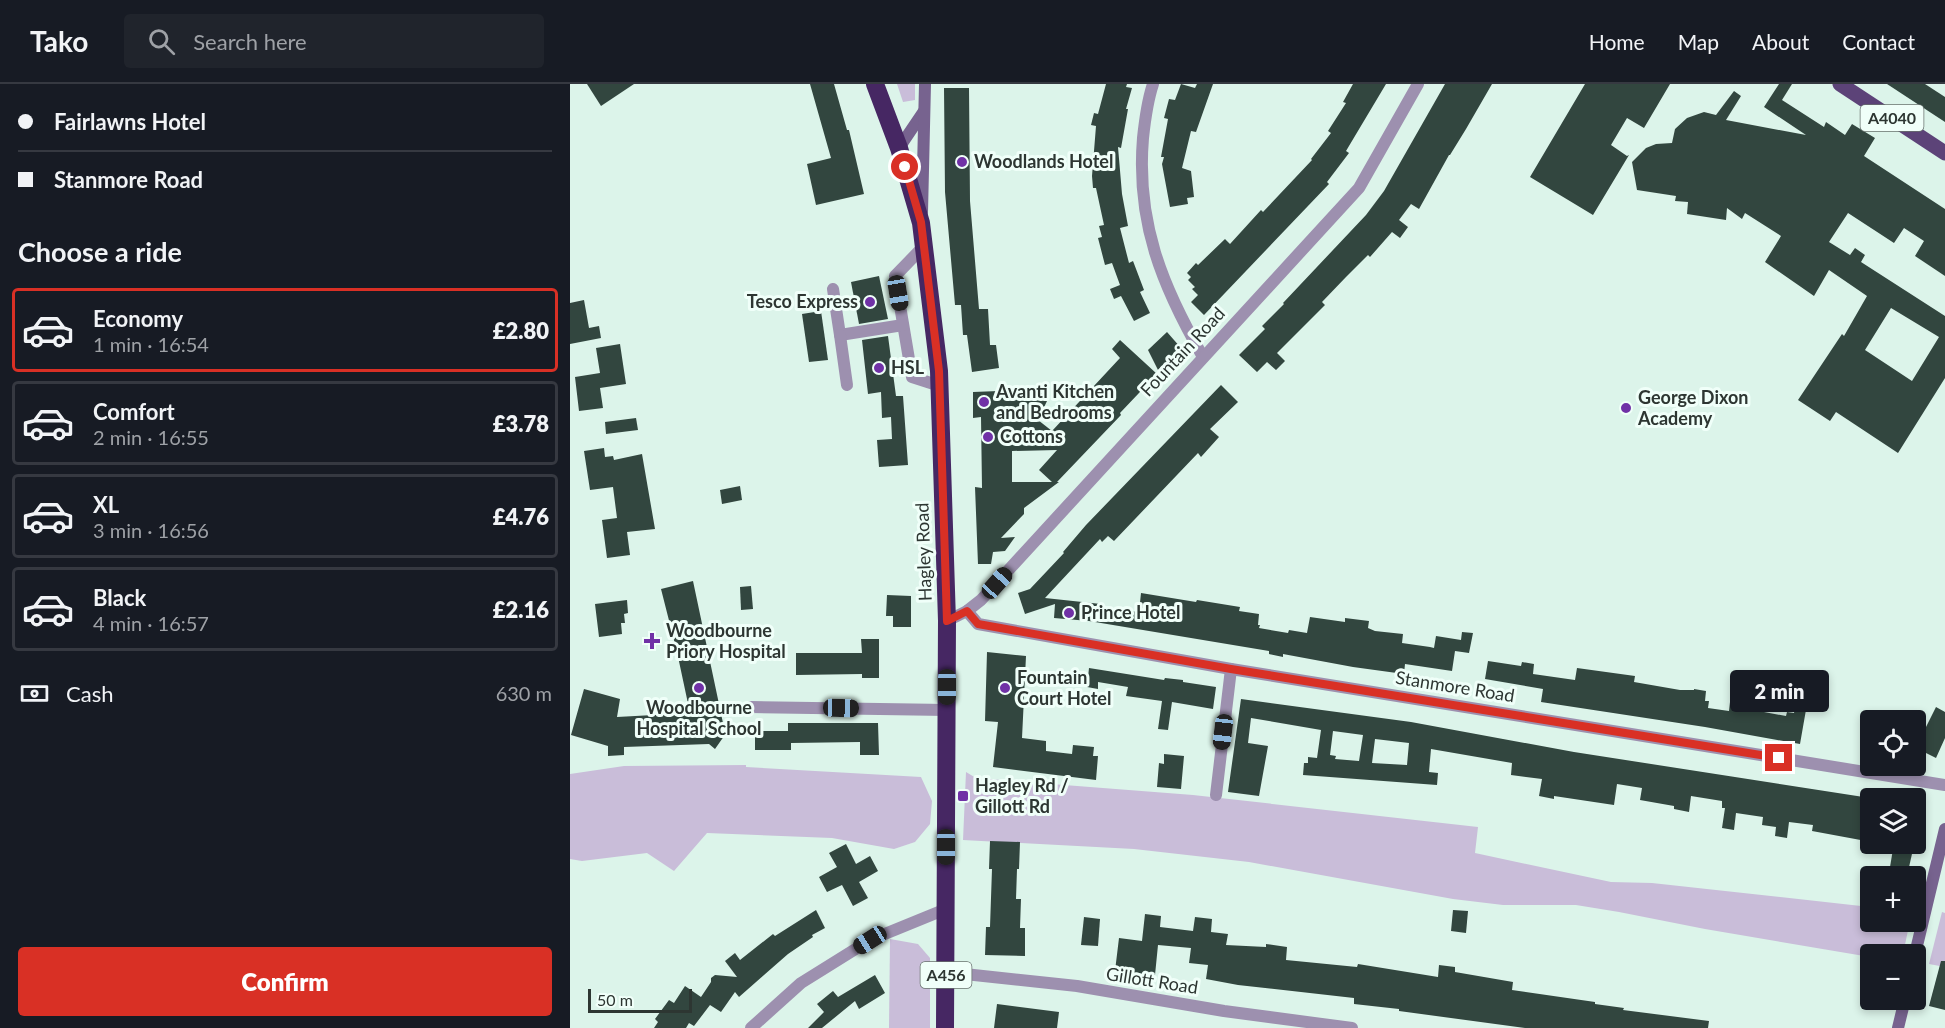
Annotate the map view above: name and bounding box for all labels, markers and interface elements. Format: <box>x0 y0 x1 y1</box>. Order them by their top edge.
search box <box>124 14 544 68</box>
text: Tako <box>30 24 88 58</box>
icon: search <box>145 25 178 58</box>
text: Search here <box>193 28 307 55</box>
text: Home <box>1589 29 1645 54</box>
text: Map <box>1678 29 1719 54</box>
text: About <box>1752 29 1809 54</box>
text: Contact <box>1842 29 1915 54</box>
road number: A4040 <box>1860 105 1924 131</box>
text: Fairlawns Hotel <box>54 108 206 135</box>
place label: Woodlands Hotel <box>974 150 1113 172</box>
route start <box>891 153 918 180</box>
marker: Woodlands Hotel <box>955 155 969 169</box>
text: Stanmore Road <box>54 166 203 193</box>
text: Choose a ride <box>18 235 182 268</box>
car <box>886 274 910 312</box>
place label: Tesco Express <box>747 290 858 312</box>
marker: Tesco Express <box>863 295 877 309</box>
street label: Fountain Road <box>1135 302 1229 400</box>
icon: car <box>21 303 75 357</box>
text: Economy <box>93 305 183 332</box>
text: £2.80 <box>493 317 549 344</box>
text: 1 min · 16:54 <box>93 332 209 356</box>
place label: HSL <box>891 356 925 378</box>
marker: HSL <box>872 361 886 375</box>
place label: Avanti Kitchen and Bedrooms <box>995 380 1114 423</box>
place label: George Dixon Academy <box>1637 386 1748 429</box>
marker: Avanti Kitchen and Bedrooms <box>977 395 991 409</box>
icon: car <box>21 396 75 450</box>
text: Comfort <box>93 398 175 425</box>
marker: George Dixon Academy <box>1619 401 1633 415</box>
text: £3.78 <box>493 410 549 437</box>
text: 2 min · 16:55 <box>93 425 209 449</box>
place label: Cottons <box>1000 425 1063 447</box>
marker: Cottons <box>981 430 995 444</box>
icon: car <box>21 489 75 543</box>
text: XL <box>93 491 119 518</box>
street label: Hagley Road <box>910 502 936 602</box>
text: £4.76 <box>493 503 549 530</box>
text: 3 min · 16:56 <box>93 518 209 542</box>
car <box>978 564 1016 602</box>
icon: car <box>21 582 75 636</box>
text: Black <box>93 584 146 611</box>
text: £2.16 <box>493 596 549 623</box>
place label: Prince Hotel <box>1081 601 1180 623</box>
marker: Prince Hotel <box>1062 606 1076 620</box>
text: 4 min · 16:57 <box>93 611 209 635</box>
place label: Woodbourne Priory Hospital <box>666 619 786 662</box>
marker: Woodbourne Priory Hospital <box>643 632 661 650</box>
place label: Fountain Court Hotel <box>1017 666 1111 709</box>
street label: Stanmore Road <box>1394 666 1516 706</box>
car <box>938 669 956 705</box>
callout: 2 min <box>1730 671 1828 713</box>
icon: cash <box>18 677 51 710</box>
text: 2 min <box>1755 679 1804 703</box>
text: Cash <box>66 680 113 707</box>
text: 630 m <box>496 681 552 705</box>
marker: Woodbourne Hospital School <box>692 681 706 695</box>
marker: Fountain Court Hotel <box>998 681 1012 695</box>
place label: Woodbourne Hospital School <box>636 696 762 739</box>
car <box>823 699 859 717</box>
map controls <box>1860 710 1926 1010</box>
button: locate <box>1860 710 1926 776</box>
car <box>1212 713 1234 751</box>
route end <box>1765 744 1792 771</box>
place label: Hagley Rd / Gillott Rd <box>975 774 1069 817</box>
button: layers <box>1860 788 1926 854</box>
marker: Hagley Rd / Gillott Rd <box>956 789 970 803</box>
car <box>937 829 955 865</box>
button: + <box>1860 866 1926 932</box>
car <box>850 923 890 957</box>
button: − <box>1860 944 1926 1010</box>
button: Confirm <box>18 947 552 1016</box>
road number: A456 <box>920 962 971 988</box>
street label: Gillott Road <box>1105 962 1200 998</box>
scale bar <box>588 986 692 1014</box>
text: 50 m <box>597 990 633 1009</box>

